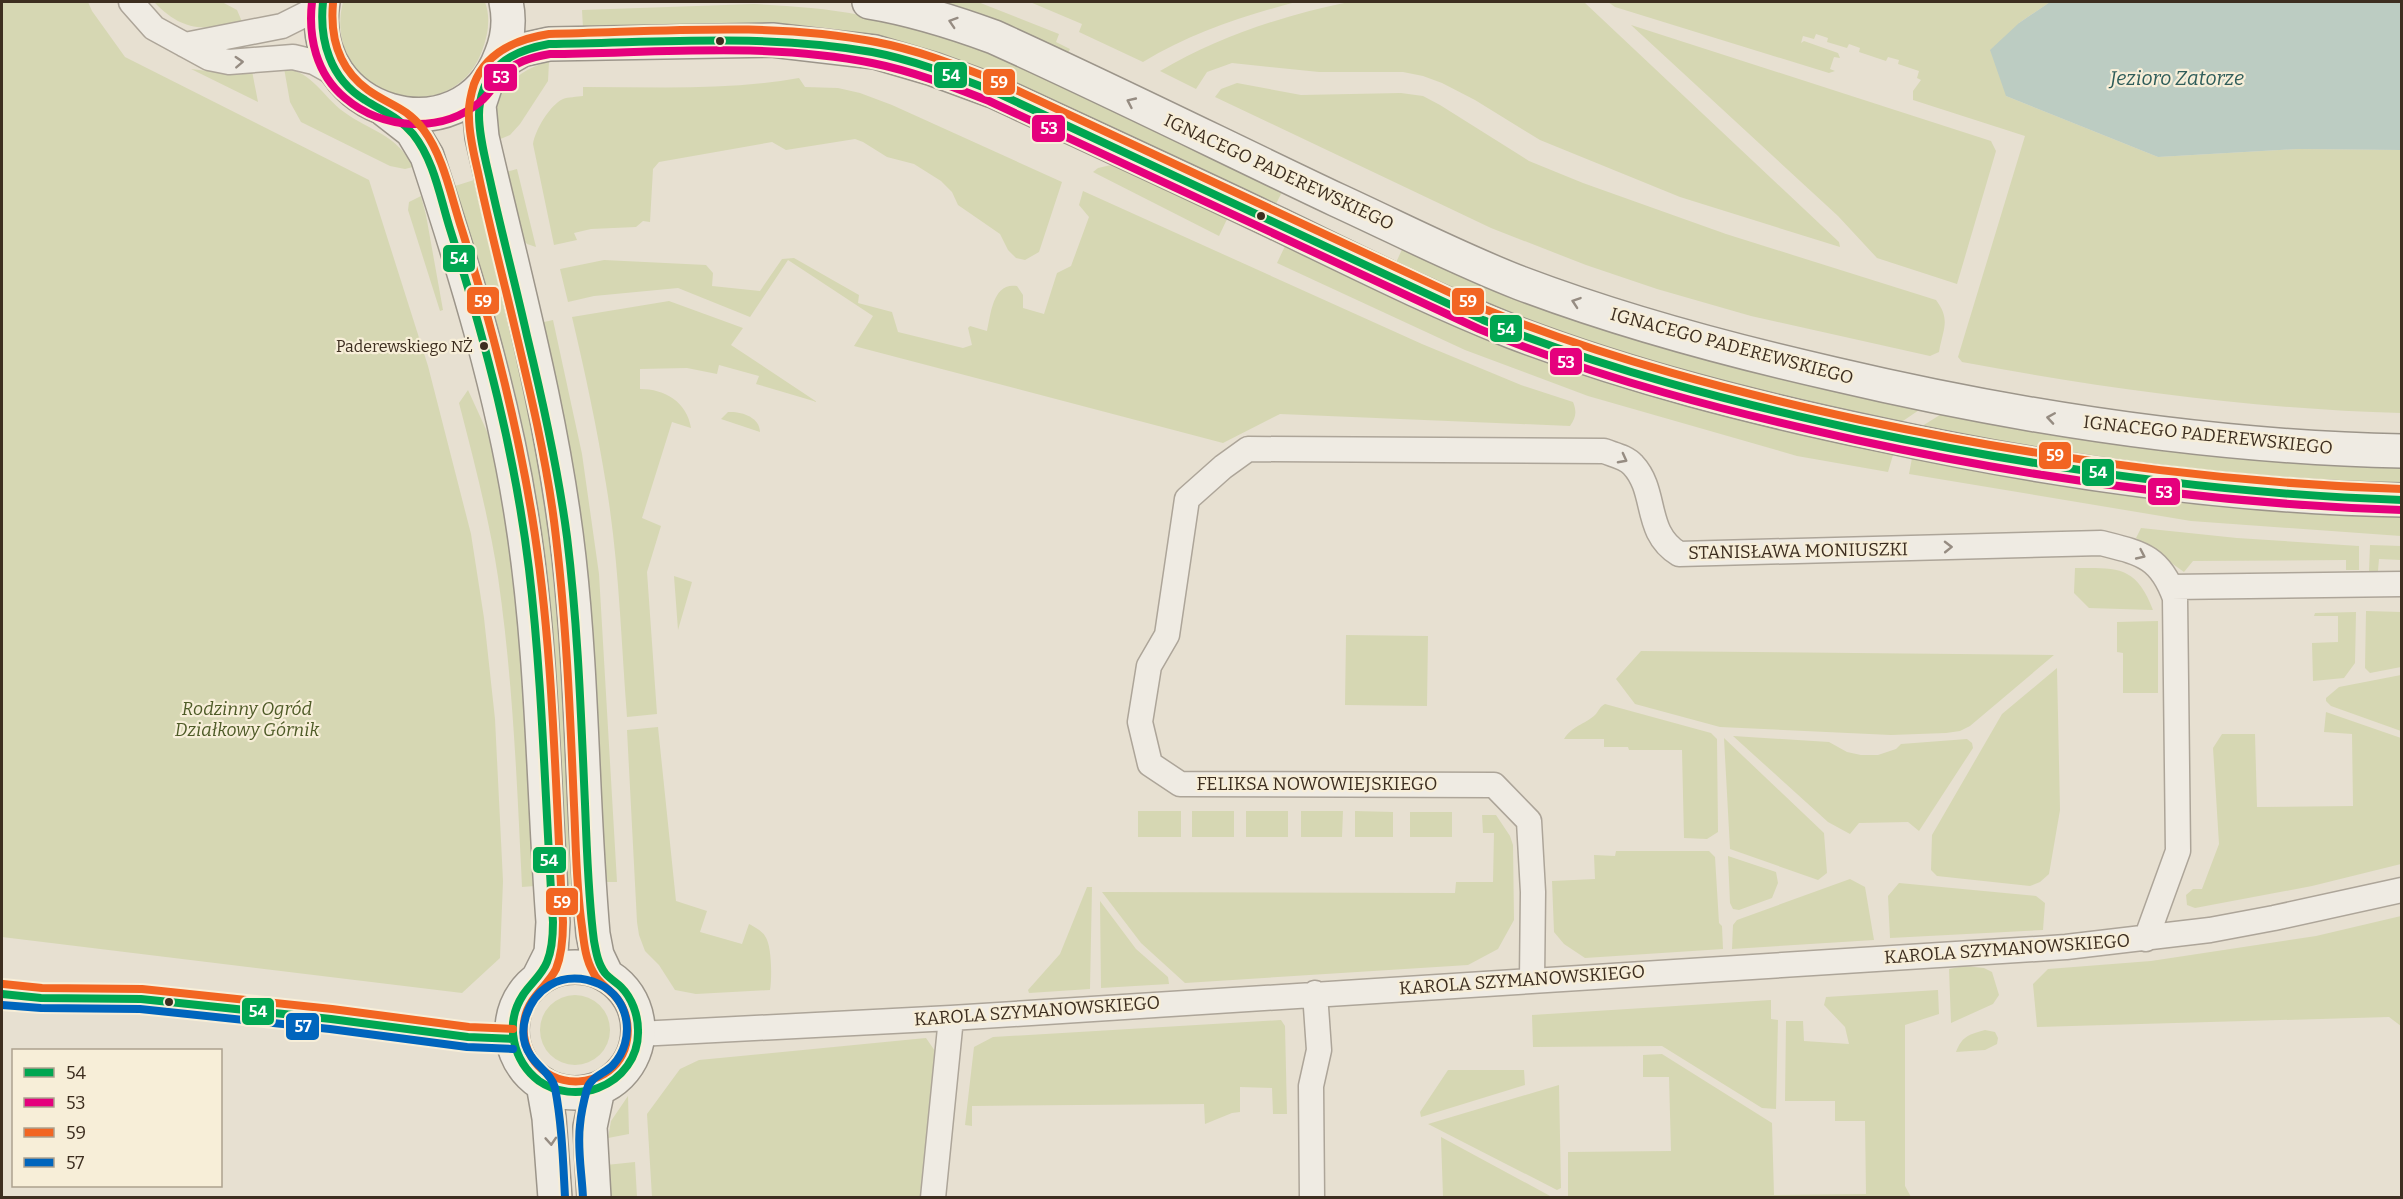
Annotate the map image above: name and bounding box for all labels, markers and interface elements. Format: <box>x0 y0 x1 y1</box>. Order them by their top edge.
one-way arrow <box>948 17 959 29</box>
unlabelled marker <box>714 35 726 47</box>
one-way arrow <box>235 55 244 68</box>
line badge: 54 <box>933 61 968 89</box>
line badge: 53 <box>483 63 518 92</box>
text: 54 <box>942 66 961 85</box>
water label: Jezioro Zatorze <box>2108 66 2244 90</box>
text: 53 <box>492 68 510 87</box>
line badge: 59 <box>982 68 1016 96</box>
text: 59 <box>990 73 1008 92</box>
one-way arrow <box>1126 97 1137 109</box>
street label: IGNACEGO PADEREWSKIEGO <box>1161 109 1397 235</box>
line badge: 53 <box>1031 114 1066 143</box>
text: 53 <box>1040 119 1058 138</box>
unlabelled marker <box>1255 210 1267 222</box>
line badge: 54 <box>442 244 476 273</box>
text: 54 <box>450 249 469 268</box>
line badge: 59 <box>466 286 500 315</box>
line badge: 59 <box>1451 287 1485 316</box>
text: 59 <box>474 292 492 311</box>
text: 59 <box>1459 292 1477 311</box>
one-way arrow <box>1571 297 1582 310</box>
street label: IGNACEGO PADEREWSKIEGO <box>1608 303 1856 389</box>
line badge: 54 <box>1489 314 1523 343</box>
text: 54 <box>1497 320 1516 339</box>
place label: Paderewskiego NŻ <box>336 337 473 356</box>
marker: Paderewskiego NŻ <box>478 340 490 352</box>
line badge: 53 <box>1549 347 1583 376</box>
text: 53 <box>1557 353 1575 372</box>
street label: IGNACEGO PADEREWSKIEGO <box>2082 411 2334 459</box>
one-way arrow <box>2046 412 2056 425</box>
line badge: 59 <box>2038 441 2072 470</box>
text: 59 <box>2046 446 2064 465</box>
one-way arrow <box>1617 452 1627 463</box>
line badge: 54 <box>2081 458 2115 487</box>
text: 54 <box>2089 463 2108 482</box>
line badge: 53 <box>2147 477 2181 506</box>
text: 53 <box>2155 483 2173 502</box>
street label: STANISŁAWA MONIUSZKI <box>1688 538 1908 564</box>
one-way arrow <box>1943 541 1952 553</box>
one-way arrow <box>2134 547 2145 559</box>
park label: Rodzinny Ogród Działkowy Górnik <box>175 698 319 741</box>
street label: FELIKSA NOWOWIEJSKIEGO <box>1197 773 1437 795</box>
line badge: 54 <box>532 846 567 874</box>
text: 54 <box>540 851 559 870</box>
line badge: 59 <box>545 887 579 916</box>
text: 59 <box>553 893 571 912</box>
street label: KAROLA SZYMANOWSKIEGO <box>1883 929 2131 969</box>
street label: KAROLA SZYMANOWSKIEGO <box>1398 960 1646 1000</box>
street label: KAROLA SZYMANOWSKIEGO <box>913 991 1161 1031</box>
unlabelled marker <box>163 996 175 1008</box>
line badge: 54 <box>241 997 275 1026</box>
text: 54 <box>249 1002 268 1021</box>
line badge: 57 <box>285 1012 320 1041</box>
text: 57 <box>294 1017 312 1036</box>
legend <box>12 1049 222 1187</box>
text: 54 <box>66 1062 87 1084</box>
text: 53 <box>66 1092 85 1114</box>
text: 59 <box>66 1122 86 1144</box>
one-way arrow <box>544 1136 557 1145</box>
text: 57 <box>66 1152 84 1174</box>

